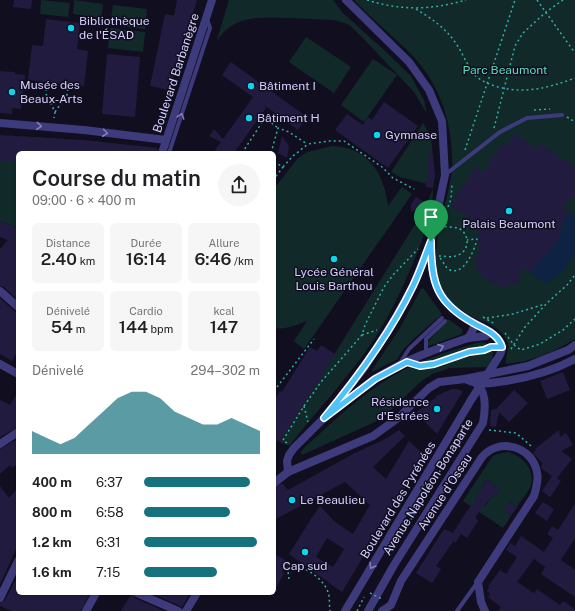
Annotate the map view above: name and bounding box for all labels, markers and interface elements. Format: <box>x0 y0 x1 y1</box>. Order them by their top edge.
street label: Boulevard Barbanègre <box>150 11 202 134</box>
place label: Bibliothèque de l'ÉSAD <box>79 14 150 42</box>
marker: Bibliothèque de l'ÉSAD <box>66 23 76 33</box>
park label: Parc Beaumont <box>462 63 548 77</box>
place label: Musée des Beaux-Arts <box>20 78 83 106</box>
place label: Bâtiment I <box>259 79 316 93</box>
marker: Bâtiment I <box>246 81 256 91</box>
marker: Musée des Beaux-Arts <box>7 87 17 97</box>
place label: Bâtiment H <box>257 111 320 125</box>
one-way arrow <box>176 113 185 120</box>
marker: Bâtiment H <box>244 113 254 123</box>
one-way arrow <box>36 121 42 130</box>
one-way arrow <box>102 128 108 137</box>
place label: Gymnase <box>385 128 437 142</box>
marker: Gymnase <box>372 130 382 140</box>
button: share <box>218 164 260 206</box>
text: Course du matin <box>32 165 201 191</box>
text: 09:00 · 6 × 400 m <box>32 193 136 208</box>
pin <box>414 200 448 241</box>
icon: arrive <box>420 206 442 228</box>
marker: Palais Beaumont <box>504 206 514 216</box>
place label: Palais Beaumont <box>462 217 556 231</box>
text: Distance <box>46 237 90 249</box>
text: Durée <box>131 237 161 249</box>
text: Allure <box>208 237 240 249</box>
text: 2.40 <box>41 249 77 269</box>
text: 16:14 <box>126 249 166 269</box>
text: 6:46 <box>194 249 231 269</box>
marker: Lycée Général Louis Barthou <box>329 254 339 264</box>
text: km <box>77 255 95 267</box>
text: /km <box>231 255 254 267</box>
place label: Lycée Général Louis Barthou <box>294 265 374 293</box>
text: Dénivelé <box>46 305 90 317</box>
text: Cardio <box>129 305 163 317</box>
text: kcal <box>213 305 235 317</box>
text: 54 <box>51 317 73 337</box>
text: 144 <box>119 317 148 337</box>
text: 147 <box>210 317 238 337</box>
text: m <box>73 323 85 335</box>
text: bpm <box>148 323 173 335</box>
one-way arrow <box>437 344 444 352</box>
text: Dénivelé <box>32 363 84 378</box>
text: 294–302 m <box>191 363 260 378</box>
place label: Résidence d'Estrées <box>371 395 429 423</box>
marker: Résidence d'Estrées <box>432 404 442 414</box>
street label: Avenue Napoléon Bonaparte <box>380 416 476 558</box>
street label: Boulevard des Pyrénées <box>357 439 439 561</box>
street label: Avenue d'Ossau <box>415 451 475 533</box>
text: 400 m <box>32 475 72 490</box>
text: 6:37 <box>96 475 123 490</box>
place label: Le Beaulieu <box>300 493 365 507</box>
marker: Le Beaulieu <box>287 495 297 505</box>
text: 800 m <box>32 505 72 520</box>
text: 6:58 <box>96 505 124 520</box>
text: 1.2 km <box>32 535 72 550</box>
text: 6:31 <box>96 535 121 550</box>
marker: Cap sud <box>300 547 310 557</box>
place label: Cap sud <box>283 559 328 573</box>
one-way arrow <box>369 562 376 569</box>
text: 1.6 km <box>32 565 72 580</box>
text: 7:15 <box>96 565 120 580</box>

